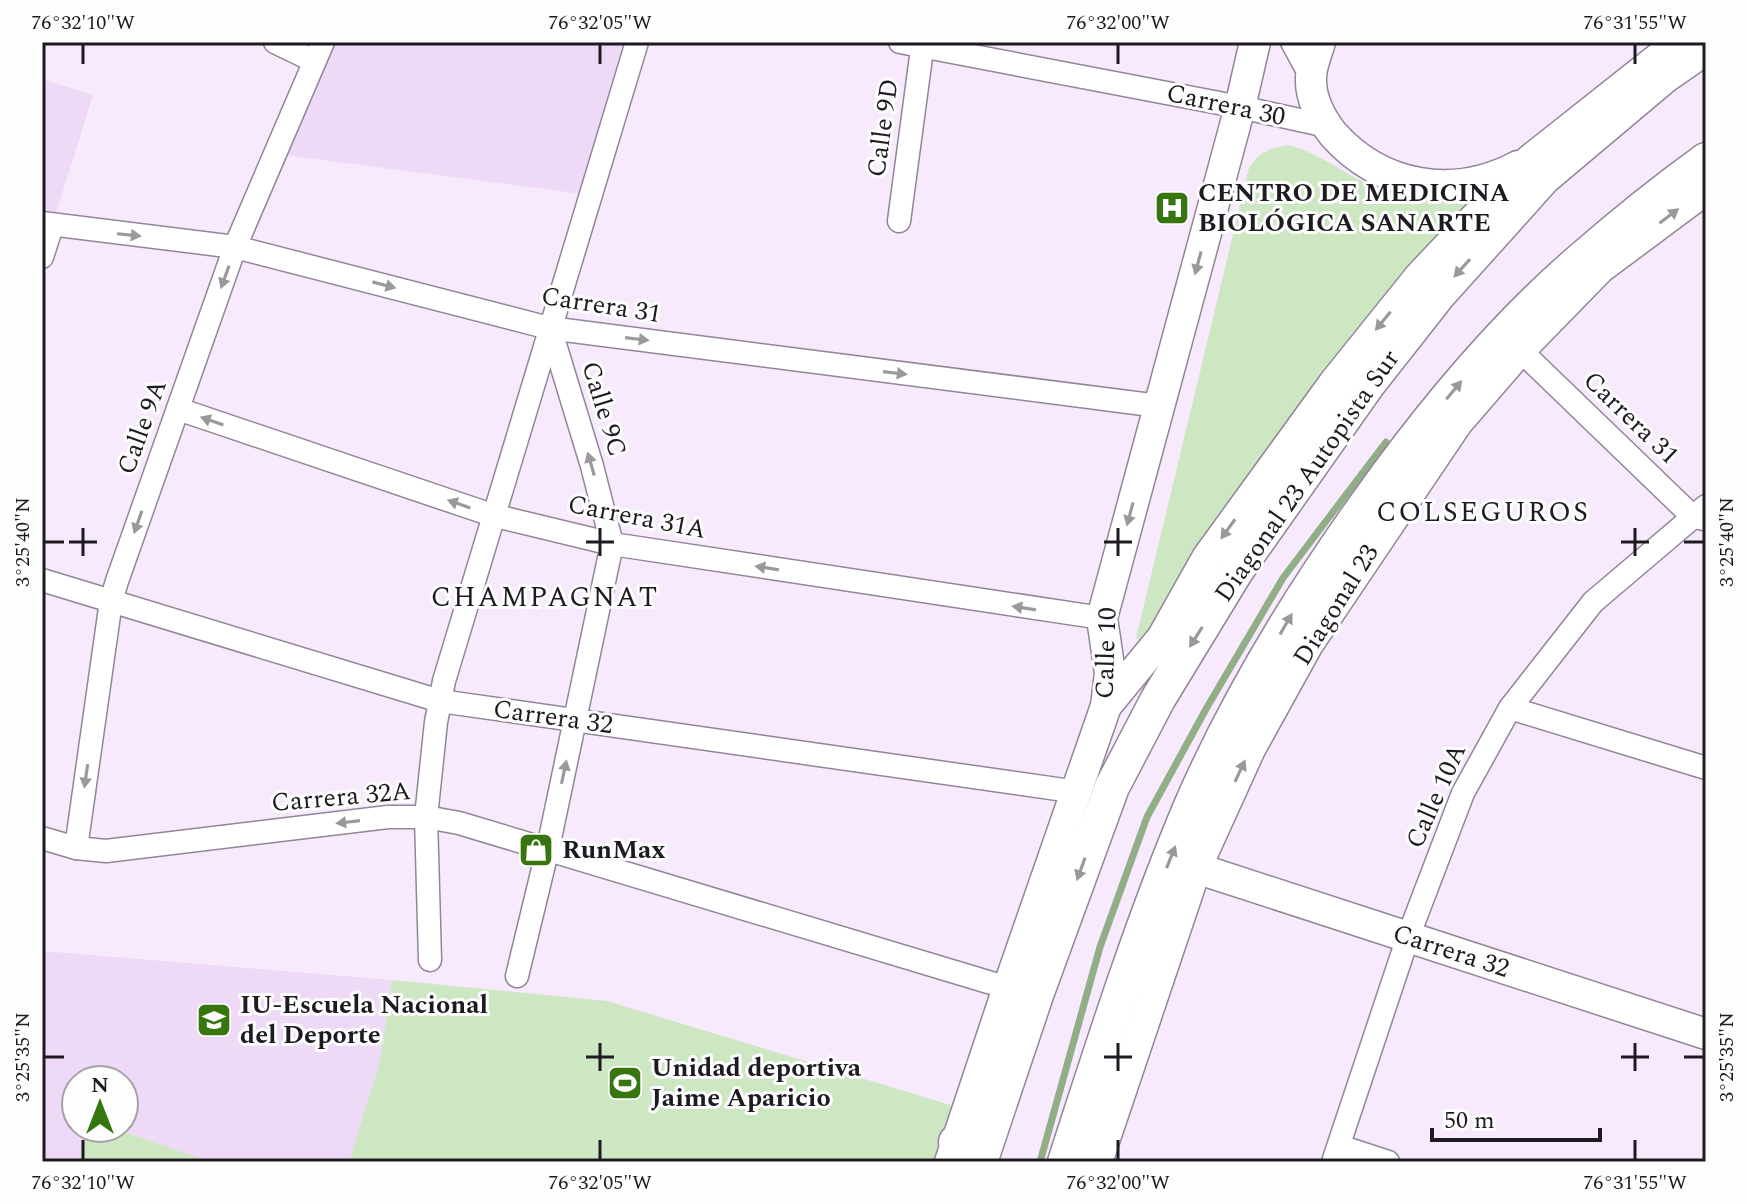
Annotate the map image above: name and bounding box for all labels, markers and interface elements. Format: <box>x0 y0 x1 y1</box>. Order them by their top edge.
text: 76°32'10"W <box>31 8 135 38</box>
text: 76°32'05"W <box>548 8 652 38</box>
text: 76°32'00"W <box>1066 8 1170 38</box>
text: 76°31'55"W <box>1583 8 1687 38</box>
street label: Carrera 30 <box>1163 73 1289 137</box>
street label: Calle 9D <box>856 76 910 180</box>
place label: CENTRO DE MEDICINA BIOLÓGICA SANARTE <box>1198 173 1510 243</box>
hospital icon: CENTRO DE MEDICINA BIOLÓGICA SANARTE <box>1153 189 1191 227</box>
one-way arrow <box>1659 208 1679 224</box>
one-way arrow <box>117 228 142 241</box>
one-way arrow <box>1191 251 1203 276</box>
one-way arrow <box>1454 258 1472 277</box>
one-way arrow <box>218 265 230 289</box>
street label: Carrera 31 <box>538 276 664 334</box>
one-way arrow <box>371 280 396 292</box>
one-way arrow <box>1376 311 1392 331</box>
one-way arrow <box>625 333 650 346</box>
street label: Diagonal 23 Autopista Sur <box>1208 344 1406 608</box>
street label: Calle 9C <box>571 356 637 462</box>
street label: Carrera 31 <box>1574 362 1688 474</box>
one-way arrow <box>883 367 908 380</box>
street label: Calle 9A <box>106 374 178 480</box>
one-way arrow <box>1446 380 1463 401</box>
one-way arrow <box>200 414 224 426</box>
one-way arrow <box>584 451 597 475</box>
street label: Carrera 31A <box>564 484 710 550</box>
district label: COLSEGUROS <box>1376 491 1590 534</box>
text: 3°25'40"N <box>8 497 38 587</box>
one-way arrow <box>446 497 470 509</box>
text: 3°25'40"N <box>1712 497 1742 587</box>
one-way arrow <box>1123 502 1135 527</box>
one-way arrow <box>131 510 143 534</box>
one-way arrow <box>1221 519 1236 540</box>
street label: Diagonal 23 <box>1287 539 1385 671</box>
one-way arrow <box>755 561 780 574</box>
district label: CHAMPAGNAT <box>431 576 659 619</box>
one-way arrow <box>1011 601 1036 614</box>
street label: Calle 10 <box>1084 606 1128 700</box>
one-way arrow <box>1279 613 1293 635</box>
one-way arrow <box>1189 626 1203 648</box>
street label: Carrera 32 <box>490 689 616 745</box>
street label: Calle 10A <box>1395 737 1477 855</box>
one-way arrow <box>558 759 571 784</box>
one-way arrow <box>1233 759 1247 783</box>
one-way arrow <box>79 763 92 788</box>
street label: Carrera 32A <box>269 771 413 823</box>
one-way arrow <box>335 816 360 829</box>
place label: RunMax <box>562 830 666 870</box>
shop icon: RunMax <box>517 831 555 869</box>
one-way arrow <box>1165 845 1178 869</box>
one-way arrow <box>1075 858 1087 882</box>
street label: Carrera 32 <box>1387 913 1515 989</box>
place label: IU-Escuela Nacional del Deporte <box>240 985 488 1055</box>
school or university icon: IU-Escuela Nacional del Deporte <box>195 1001 233 1039</box>
text: 3°25'35"N <box>8 1012 38 1102</box>
text: 3°25'35"N <box>1712 1012 1742 1102</box>
place label: Unidad deportiva Jaime Aparicio <box>651 1048 862 1118</box>
north arrow <box>60 1064 140 1144</box>
sports icon: Unidad deportiva Jaime Aparicio <box>606 1064 644 1102</box>
text: N <box>91 1069 109 1102</box>
scale bar <box>1432 1092 1600 1142</box>
text: 50 m <box>1444 1103 1495 1139</box>
text: 76°32'10"W <box>31 1168 135 1198</box>
text: 76°32'05"W <box>548 1168 652 1198</box>
text: 76°32'00"W <box>1066 1168 1170 1198</box>
text: 76°31'55"W <box>1583 1168 1687 1198</box>

